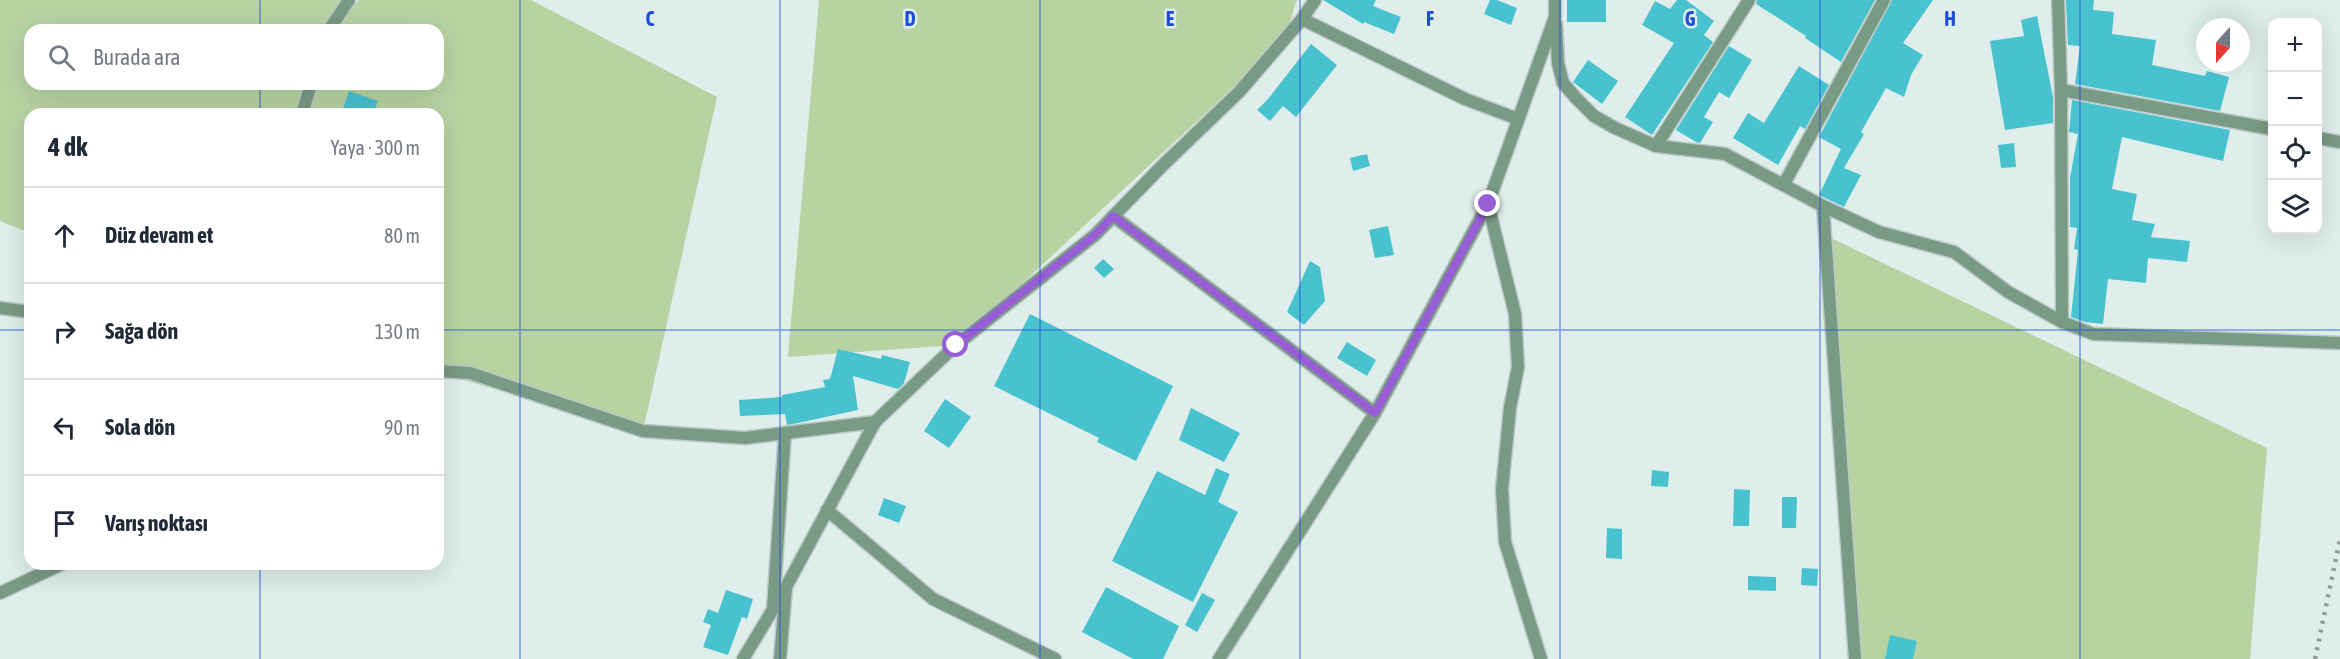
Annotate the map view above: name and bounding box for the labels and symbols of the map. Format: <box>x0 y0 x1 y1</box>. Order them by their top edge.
text: C <box>646 7 655 30</box>
text: D <box>904 7 916 30</box>
text: E <box>1166 7 1175 30</box>
text: F <box>1426 7 1434 30</box>
text: G <box>1685 7 1696 30</box>
text: H <box>1944 7 1956 30</box>
north arrow <box>2196 18 2250 72</box>
route end <box>1474 190 1500 216</box>
route start <box>942 331 968 357</box>

